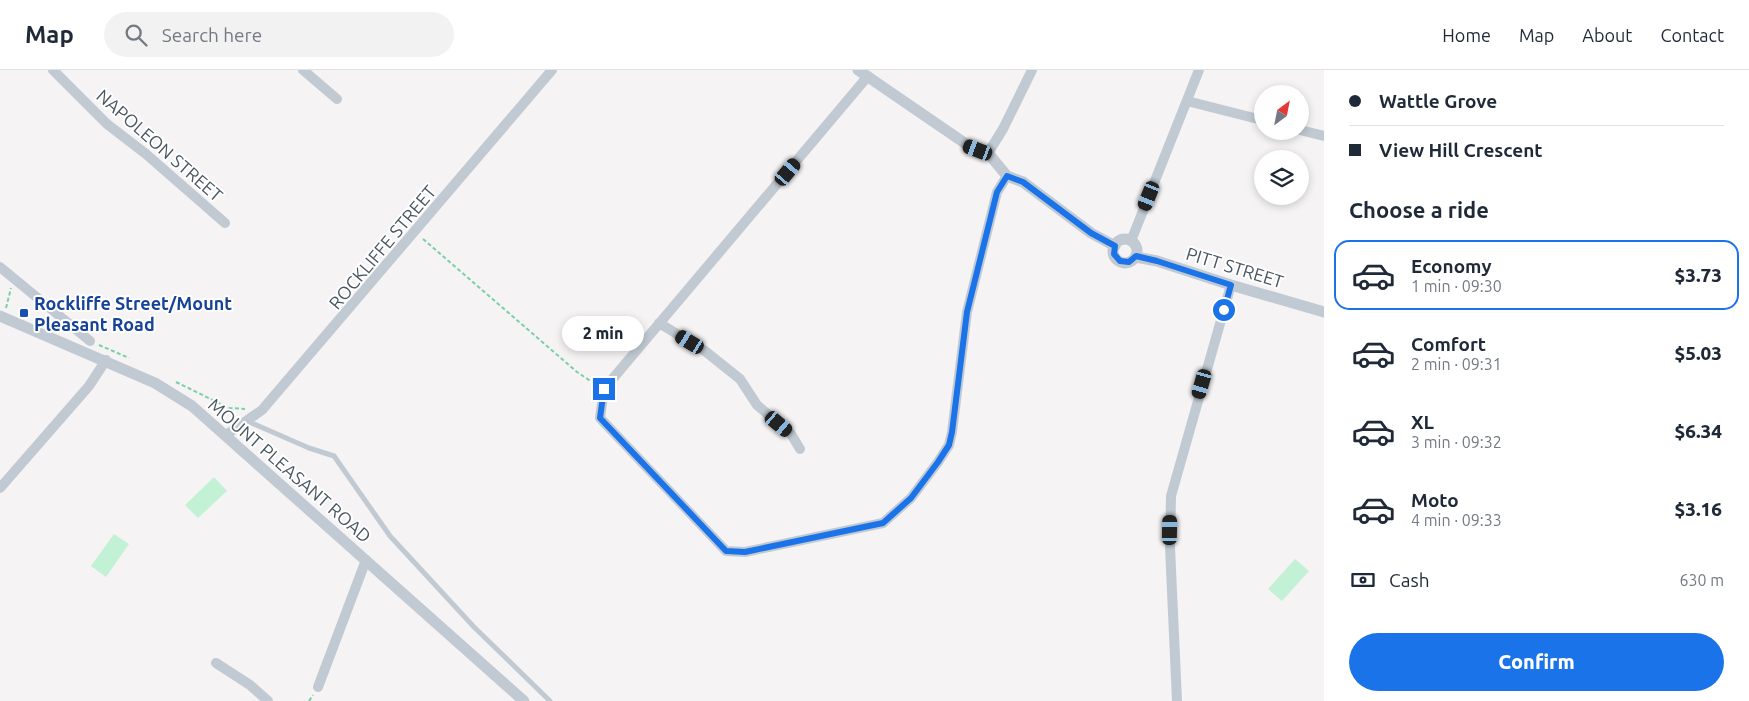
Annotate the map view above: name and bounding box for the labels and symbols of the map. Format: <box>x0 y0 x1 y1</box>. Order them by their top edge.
street label: NAPOLEON STREET <box>93 85 227 205</box>
north arrow <box>1254 85 1309 140</box>
car <box>961 138 994 162</box>
car <box>772 156 803 188</box>
car <box>1136 179 1161 213</box>
street label: ROCKLIFFE STREET <box>325 181 439 313</box>
street label: PITT STREET <box>1184 243 1286 291</box>
place label: Rockliffe Street/Mount Pleasant Road <box>34 293 232 334</box>
route start <box>1213 299 1235 321</box>
marker: Rockliffe Street/Mount Pleasant Road <box>18 307 30 319</box>
callout: 2 min <box>563 316 645 352</box>
car <box>673 328 706 356</box>
car <box>1190 368 1213 400</box>
route end <box>593 378 615 400</box>
street label: MOUNT PLEASANT ROAD <box>205 394 375 546</box>
car <box>762 409 795 439</box>
car <box>1162 515 1177 545</box>

